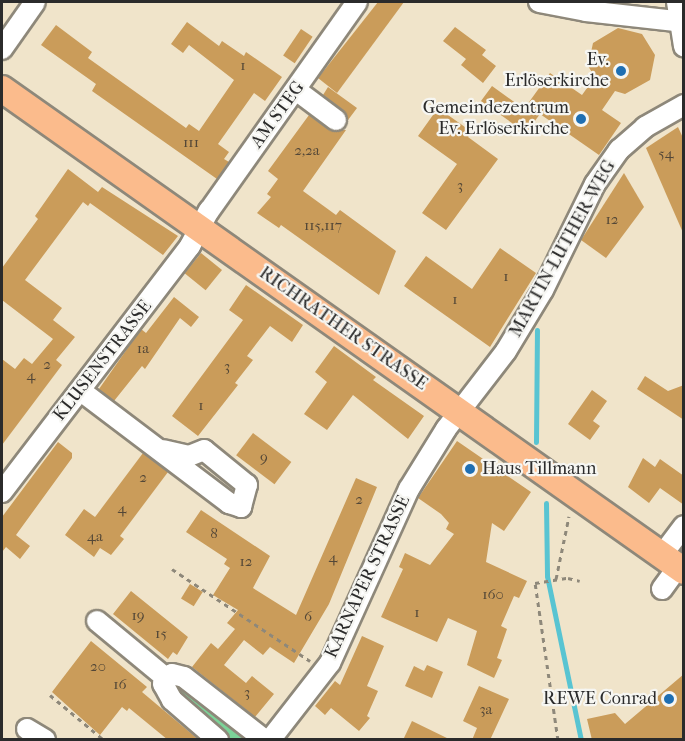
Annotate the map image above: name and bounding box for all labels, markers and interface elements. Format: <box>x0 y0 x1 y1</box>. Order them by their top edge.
place label: Ev. Erlöserkirche <box>504 50 609 92</box>
house number: 1 <box>240 57 246 75</box>
marker: Ev. Erlöserkirche <box>614 64 628 78</box>
street label: AM STEG <box>247 77 309 153</box>
place label: Gemeindezentrum Ev. Erlöserkirche <box>423 98 569 140</box>
marker: Gemeindezentrum Ev. Erlöserkirche <box>574 112 588 126</box>
house number: 111 <box>183 134 199 152</box>
house number: 2,2a <box>294 142 320 160</box>
house number: 54 <box>658 145 674 163</box>
street label: MARTIN-LUTHER-WEG <box>505 157 621 341</box>
house number: 3 <box>457 177 463 195</box>
house number: 12 <box>605 211 619 229</box>
house number: 115,117 <box>304 217 342 235</box>
street label: RICHRATHER STRASSE <box>255 263 431 395</box>
house number: 1 <box>503 268 509 286</box>
house number: 1 <box>452 291 458 309</box>
street label: KLUSENSTRASSE <box>49 296 157 426</box>
house number: 1a <box>137 340 149 358</box>
house number: 2 <box>43 356 51 374</box>
house number: 3 <box>224 358 230 376</box>
house number: 4 <box>27 367 35 385</box>
house number: 1 <box>198 397 204 415</box>
house number: 9 <box>260 449 268 467</box>
place label: Haus Tillmann <box>482 458 596 480</box>
marker: Haus Tillmann <box>463 462 477 476</box>
house number: 2 <box>139 469 147 487</box>
house number: 2 <box>355 491 363 509</box>
street label: KARNAPER STRASSE <box>321 492 415 662</box>
house number: 4 <box>118 500 126 518</box>
house number: 8 <box>210 525 218 543</box>
house number: 4a <box>87 528 103 546</box>
house number: 4 <box>329 549 337 567</box>
house number: 12 <box>239 553 253 571</box>
house number: 160 <box>482 586 504 604</box>
house number: 1 <box>414 604 420 622</box>
house number: 19 <box>131 607 145 625</box>
house number: 6 <box>304 608 312 626</box>
house number: 15 <box>155 625 167 643</box>
house number: 20 <box>90 658 106 676</box>
house number: 16 <box>113 676 127 694</box>
house number: 3 <box>244 684 250 702</box>
place label: REWE Conrad <box>543 688 657 710</box>
marker: REWE Conrad <box>662 692 676 706</box>
house number: 3a <box>479 701 493 719</box>

